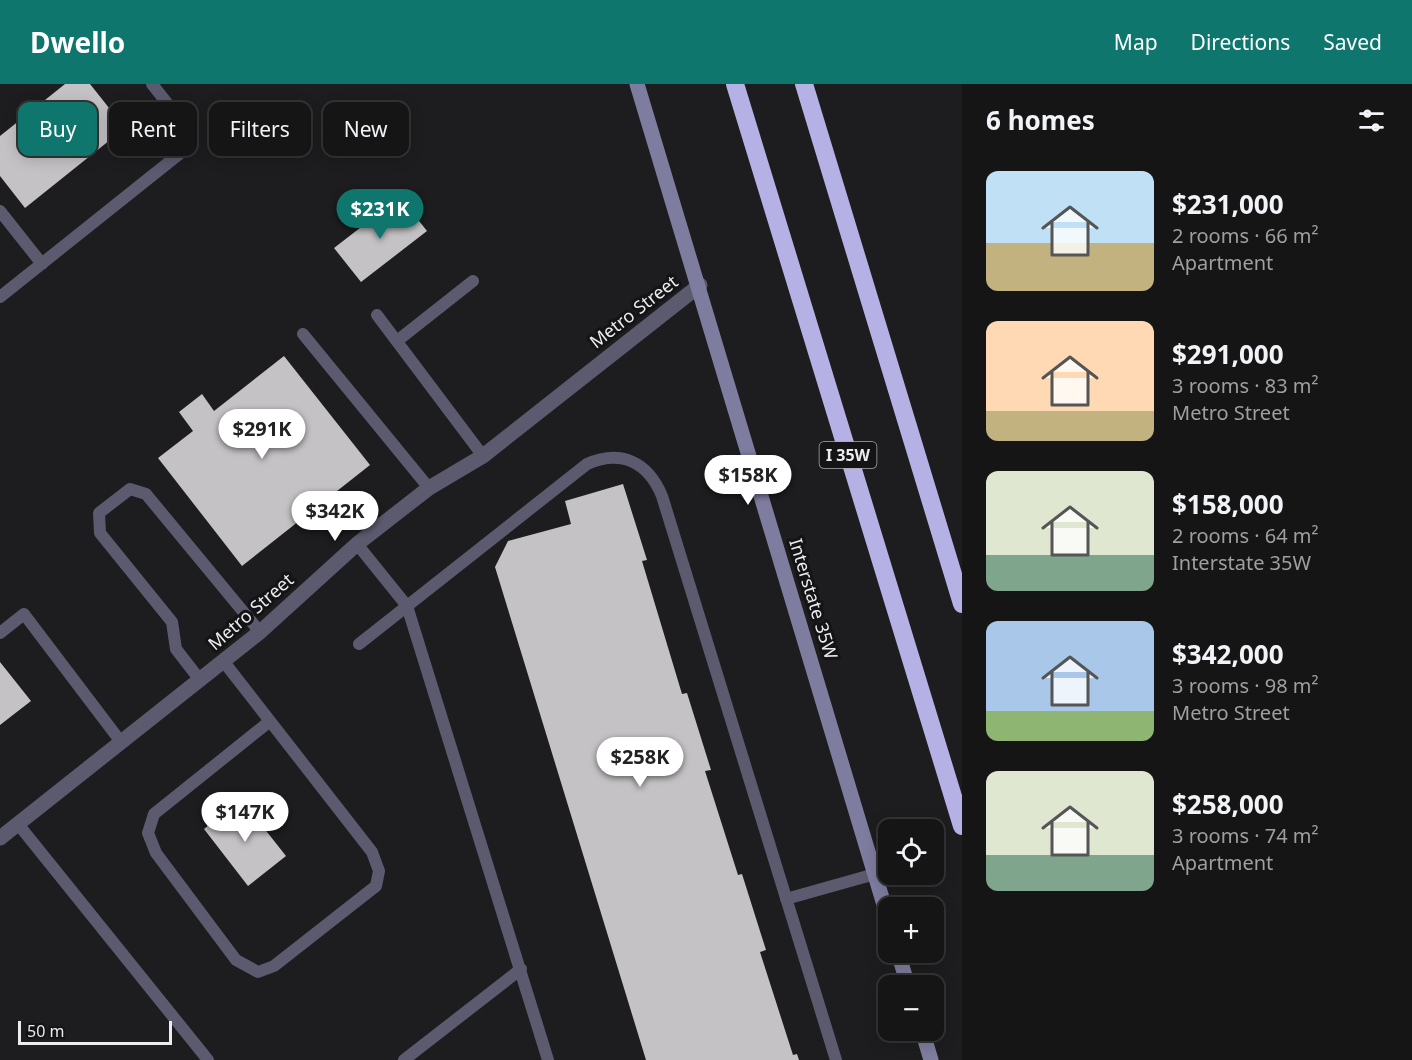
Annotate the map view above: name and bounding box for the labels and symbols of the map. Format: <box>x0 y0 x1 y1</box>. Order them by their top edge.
pin: $231K <box>338 189 422 240</box>
street label: Metro Street <box>584 269 683 353</box>
pin: $291K <box>220 409 304 460</box>
road number: I 35W <box>820 442 876 468</box>
pin: $158K <box>706 455 790 506</box>
pin: $342K <box>293 491 377 542</box>
street label: Interstate 35W <box>784 535 844 662</box>
street label: Metro Street <box>203 567 299 655</box>
pin: $258K <box>598 737 682 788</box>
pin: $147K <box>203 792 287 843</box>
scale bar <box>18 1018 172 1046</box>

